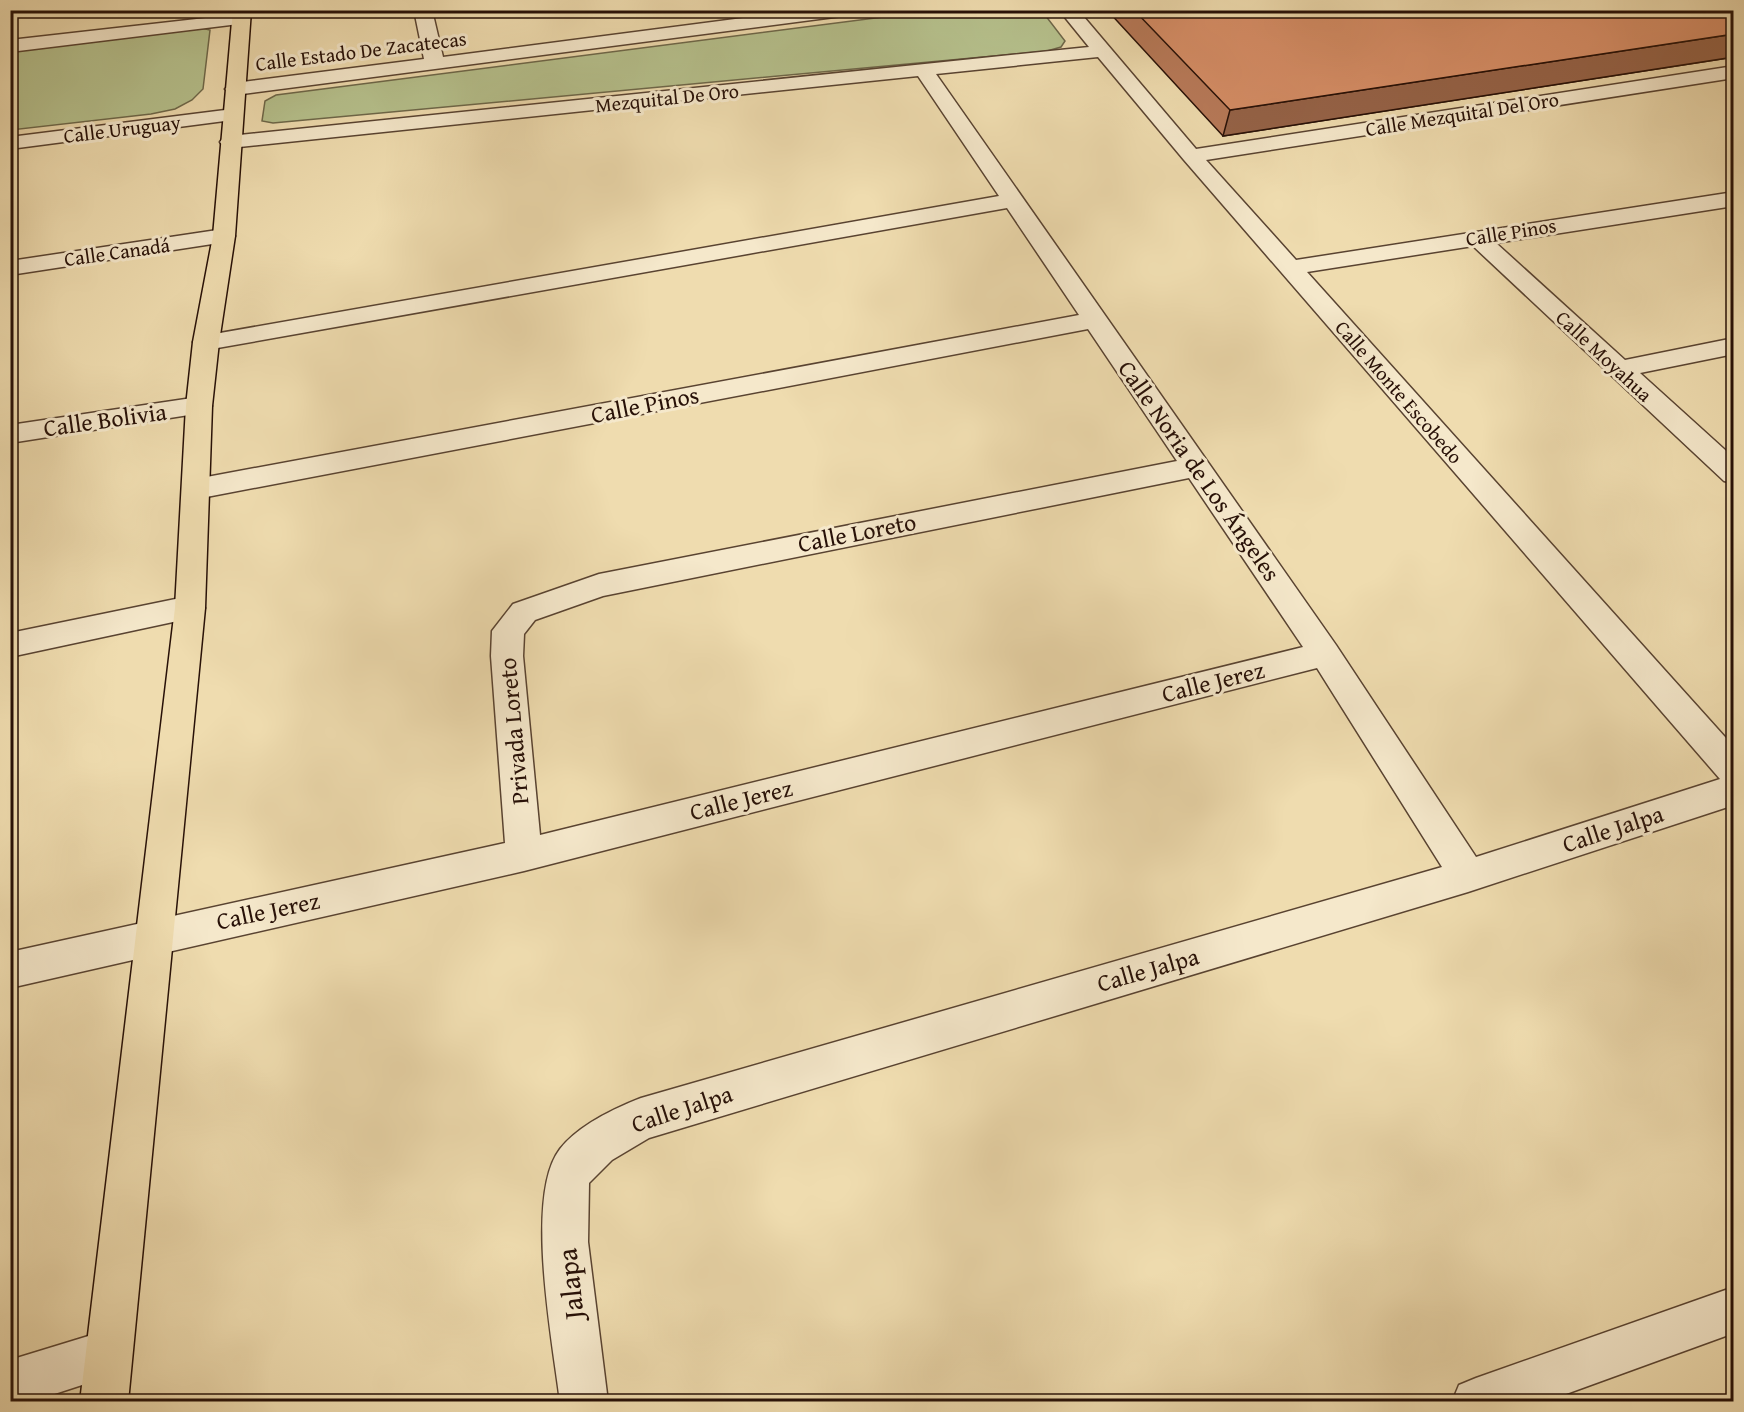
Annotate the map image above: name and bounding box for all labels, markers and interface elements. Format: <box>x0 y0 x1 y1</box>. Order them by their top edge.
street label: Calle Estado De Zacatecas <box>254 23 468 78</box>
street label: Mezquital De Oro <box>594 76 740 119</box>
street label: Calle Mezquital Del Oro <box>1363 84 1561 143</box>
street label: Calle Uruguay <box>62 107 182 150</box>
street label: Calle Pinos <box>1464 210 1558 253</box>
street label: Calle Canadá <box>62 230 172 273</box>
street label: Calle Moyahua <box>1550 303 1659 408</box>
street label: Calle Monte Escobedo <box>1329 314 1470 470</box>
street label: Calle Noria de Los Ángeles <box>1110 353 1289 588</box>
street label: Calle Pinos <box>588 377 702 432</box>
street label: Calle Bolivia <box>41 393 169 445</box>
street label: Calle Loreto <box>795 504 919 561</box>
street label: Calle Jerez <box>1158 652 1268 711</box>
street label: Privada Loreto <box>490 656 537 806</box>
street label: Calle Jerez <box>686 770 796 829</box>
street label: Calle Jalpa <box>1558 796 1668 861</box>
street label: Calle Jerez <box>213 883 323 938</box>
street label: Calle Jalpa <box>1093 938 1203 1001</box>
street label: Calle Jalpa <box>627 1076 737 1141</box>
street label: Jalapa <box>545 1246 594 1325</box>

